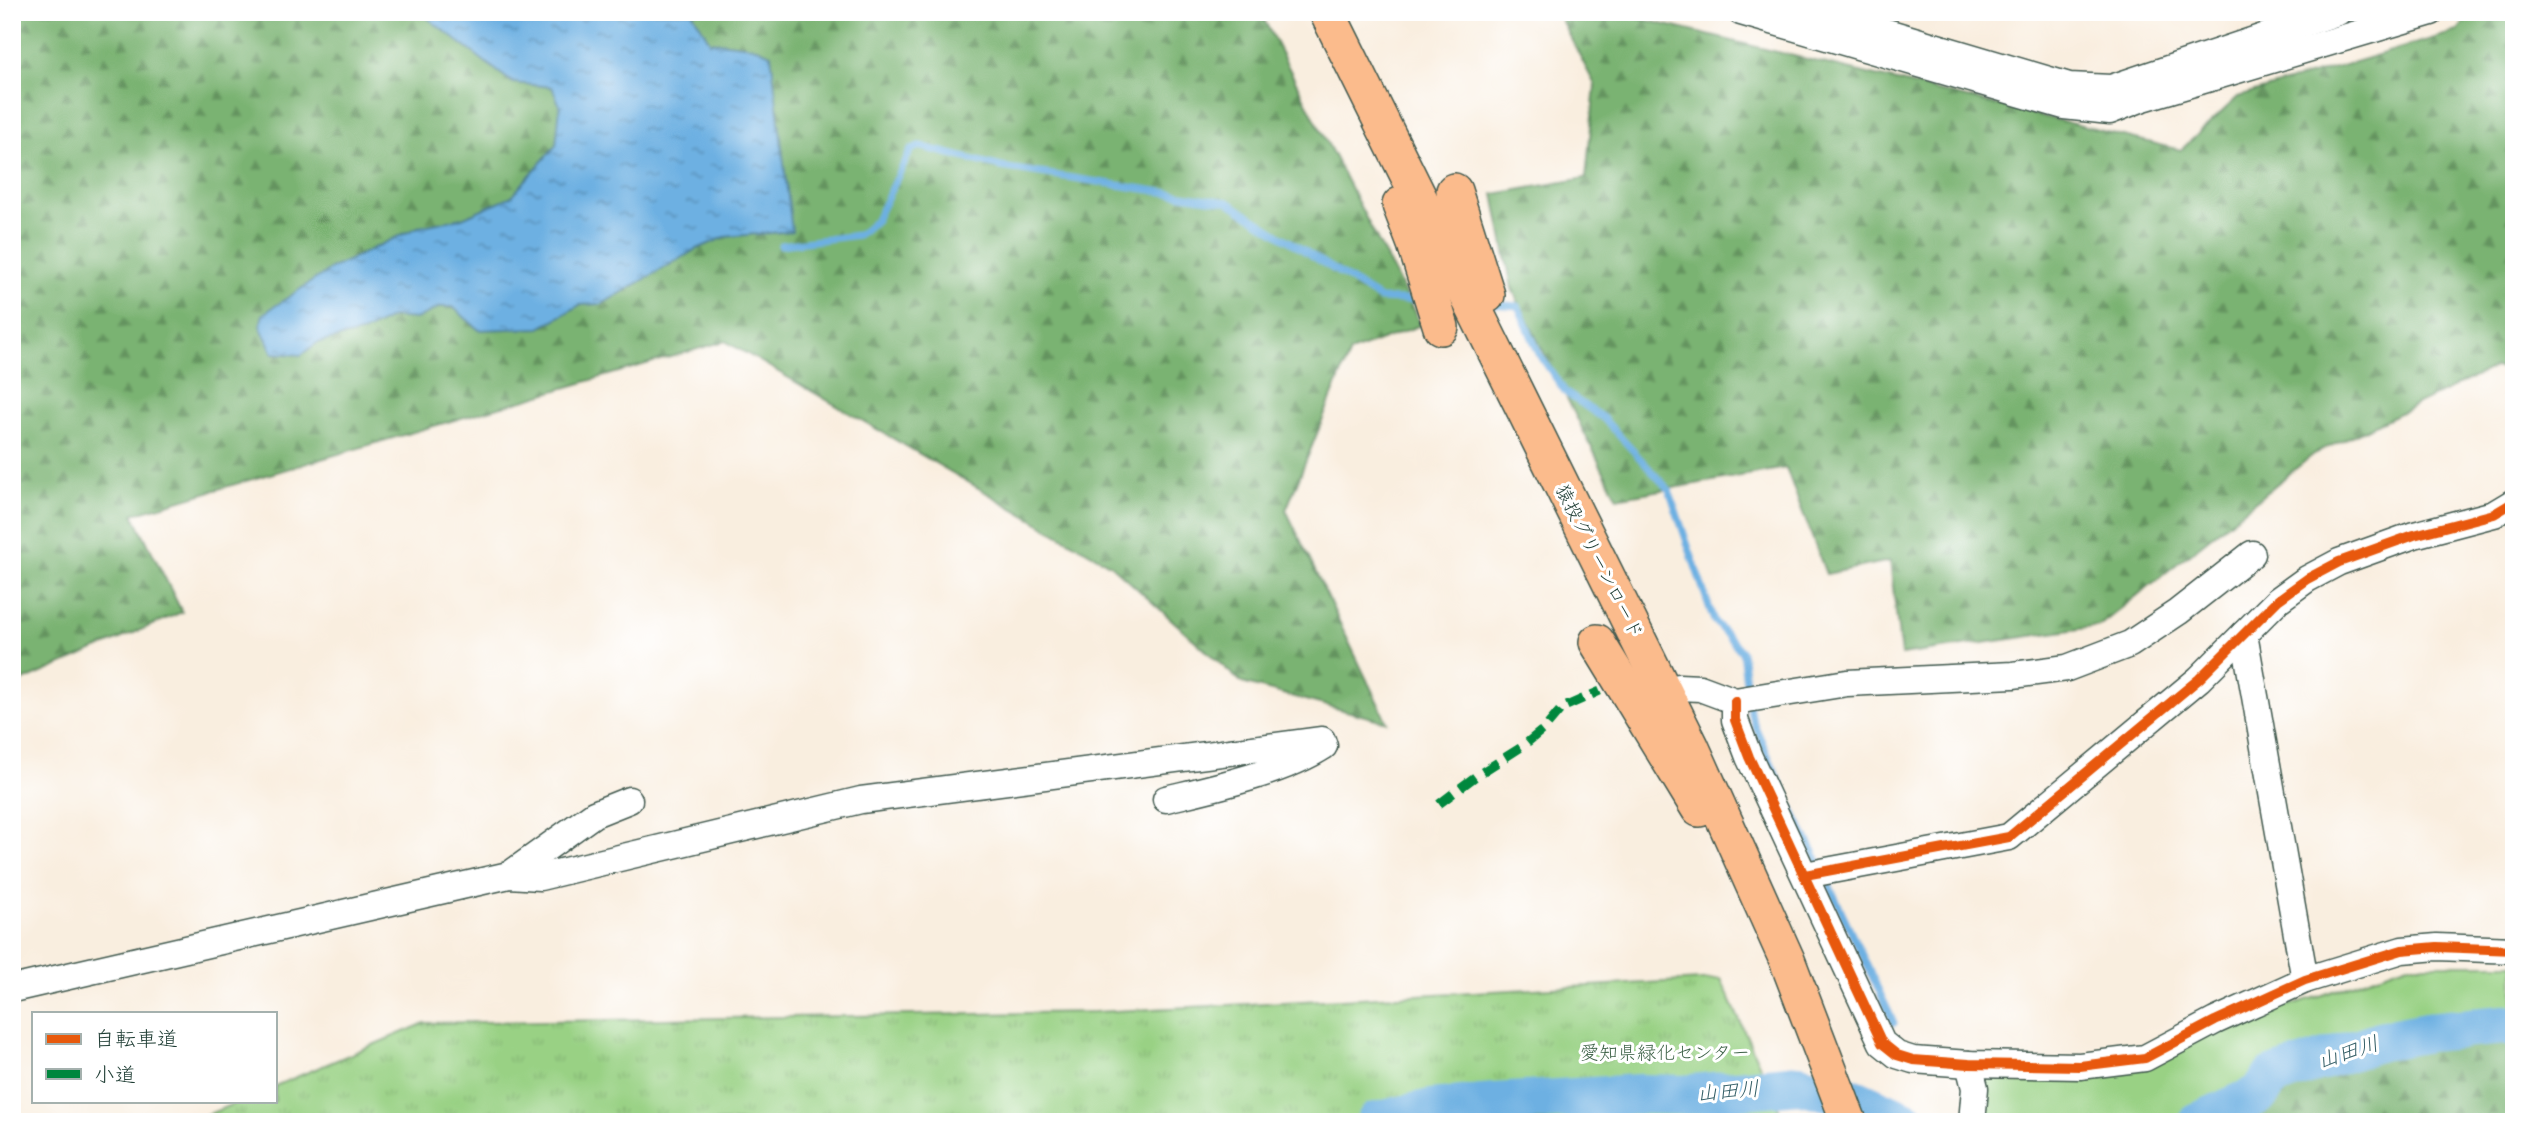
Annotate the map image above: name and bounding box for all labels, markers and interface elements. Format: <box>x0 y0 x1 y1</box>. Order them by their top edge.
street label: 猿投グリーンロード <box>1551 479 1650 642</box>
legend <box>32 1012 276 1102</box>
text: 自転車道 <box>94 1024 178 1051</box>
water label: 山田川 <box>2313 1028 2382 1073</box>
park label: 愛知県緑化センター <box>1580 1039 1750 1064</box>
text: 小道 <box>94 1060 136 1087</box>
water label: 山田川 <box>1695 1073 1760 1106</box>

